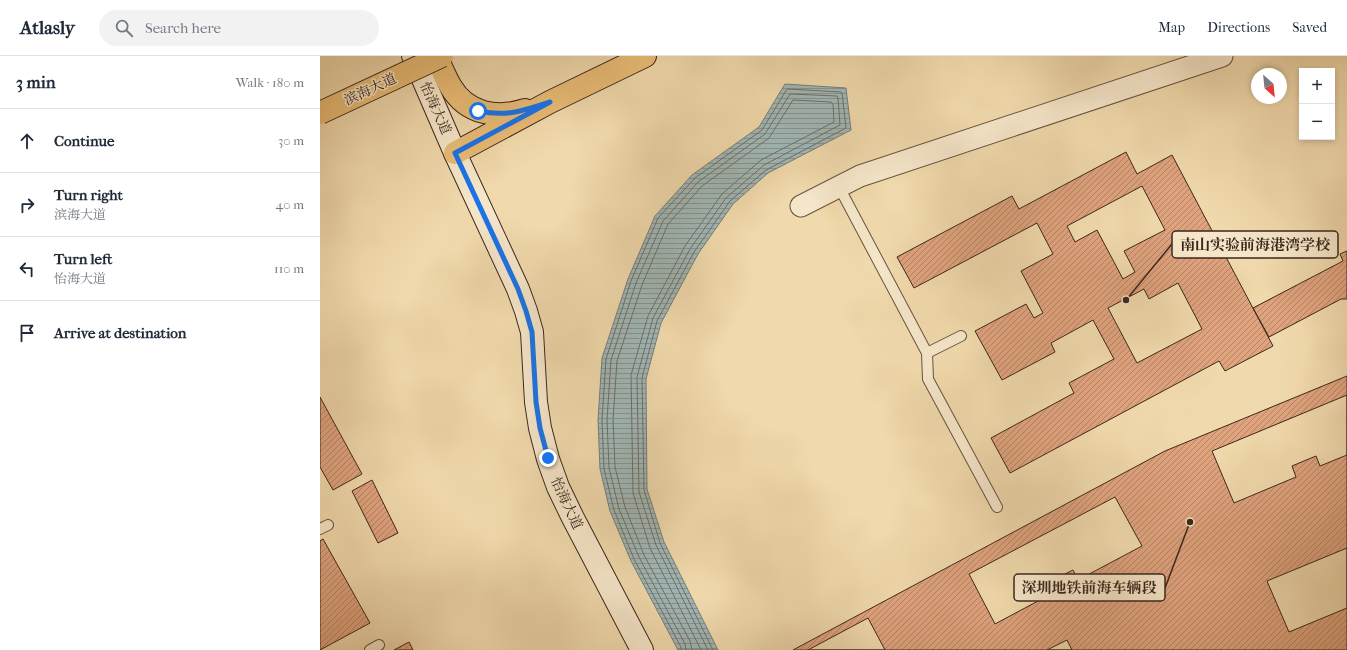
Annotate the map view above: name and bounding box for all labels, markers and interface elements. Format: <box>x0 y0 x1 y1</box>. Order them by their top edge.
search box <box>99 10 379 46</box>
text: Atlasly <box>20 17 75 39</box>
icon: search <box>113 17 135 39</box>
text: Search here <box>145 19 221 37</box>
text: Map <box>1158 19 1185 36</box>
text: Directions <box>1207 19 1270 36</box>
text: Saved <box>1292 19 1327 36</box>
north arrow <box>1251 68 1287 104</box>
map controls <box>1299 68 1335 140</box>
button: + <box>1299 68 1335 104</box>
street label: 滨海大道 <box>341 70 399 109</box>
text: 3 min <box>16 72 56 92</box>
text: Walk · 180 m <box>236 75 304 90</box>
street label: 怡海大道 <box>416 79 455 137</box>
route start <box>469 102 487 120</box>
button: − <box>1299 104 1335 140</box>
icon: ahead <box>16 130 38 152</box>
text: Continue <box>54 132 114 150</box>
text: 30 m <box>278 133 304 148</box>
text: Turn right <box>54 186 123 204</box>
icon: right <box>16 194 38 216</box>
text: 40 m <box>276 197 304 212</box>
text: 滨海大道 <box>54 207 106 222</box>
callout: 南山实验前海港湾学校 <box>1172 231 1338 258</box>
text: 南山实验前海港湾学校 <box>1180 236 1331 254</box>
text: Turn left <box>54 250 112 268</box>
icon: left <box>16 258 38 280</box>
text: 110 m <box>274 261 304 276</box>
text: 怡海大道 <box>54 271 106 286</box>
icon: arrive <box>16 322 38 344</box>
text: Arrive at destination <box>54 324 186 342</box>
route end <box>539 449 557 467</box>
street label: 怡海大道 <box>547 474 586 532</box>
callout: 深圳地铁前海车辆段 <box>1014 574 1165 601</box>
text: 深圳地铁前海车辆段 <box>1021 579 1157 597</box>

